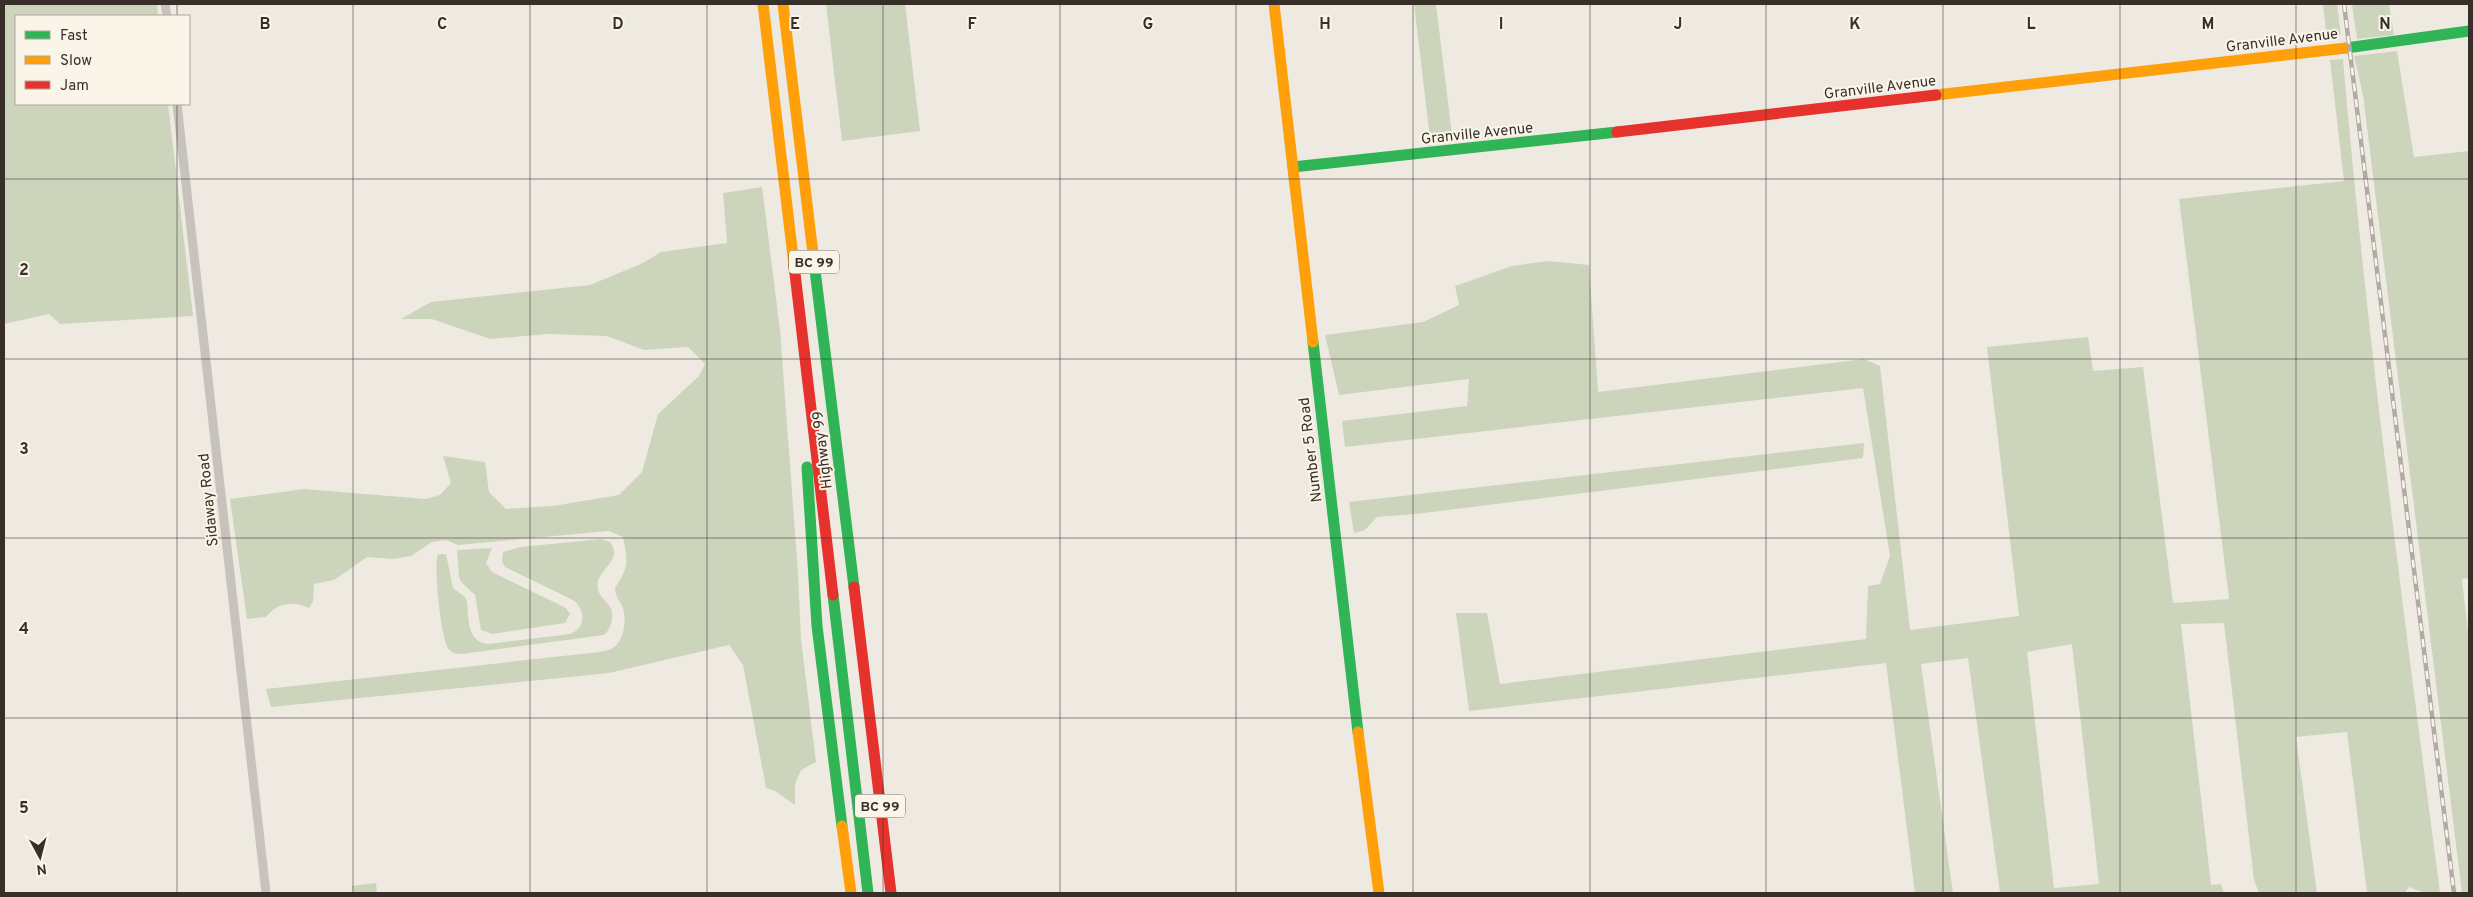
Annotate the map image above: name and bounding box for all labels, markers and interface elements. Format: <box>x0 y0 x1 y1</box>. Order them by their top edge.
legend <box>15 15 190 105</box>
text: B <box>259 15 271 35</box>
text: C <box>437 15 447 35</box>
text: D <box>612 15 624 35</box>
text: E <box>790 15 800 35</box>
text: F <box>967 15 977 35</box>
text: G <box>1143 15 1153 35</box>
text: H <box>1319 15 1331 35</box>
text: I <box>1499 15 1503 35</box>
text: J <box>1674 15 1682 35</box>
text: K <box>1849 15 1861 35</box>
text: L <box>2026 15 2036 35</box>
text: M <box>2202 15 2214 35</box>
text: N <box>2379 15 2391 35</box>
street label: Granville Avenue <box>2225 25 2339 58</box>
text: Fast <box>60 27 88 46</box>
text: Slow <box>60 52 92 71</box>
street label: Granville Avenue <box>1823 72 1937 105</box>
text: Jam <box>60 77 89 96</box>
street label: Granville Avenue <box>1420 119 1534 150</box>
road number: BC 99 <box>789 250 839 274</box>
text: 2 <box>19 261 29 281</box>
street label: Number 5 Road <box>1296 396 1327 503</box>
street label: Highway 99 <box>809 410 838 490</box>
text: 3 <box>19 440 29 460</box>
street label: Sidaway Road <box>195 452 224 547</box>
text: 4 <box>19 620 29 640</box>
road number: BC 99 <box>855 794 905 818</box>
text: 5 <box>19 799 29 819</box>
north arrow <box>15 832 65 882</box>
text: N <box>35 859 47 877</box>

